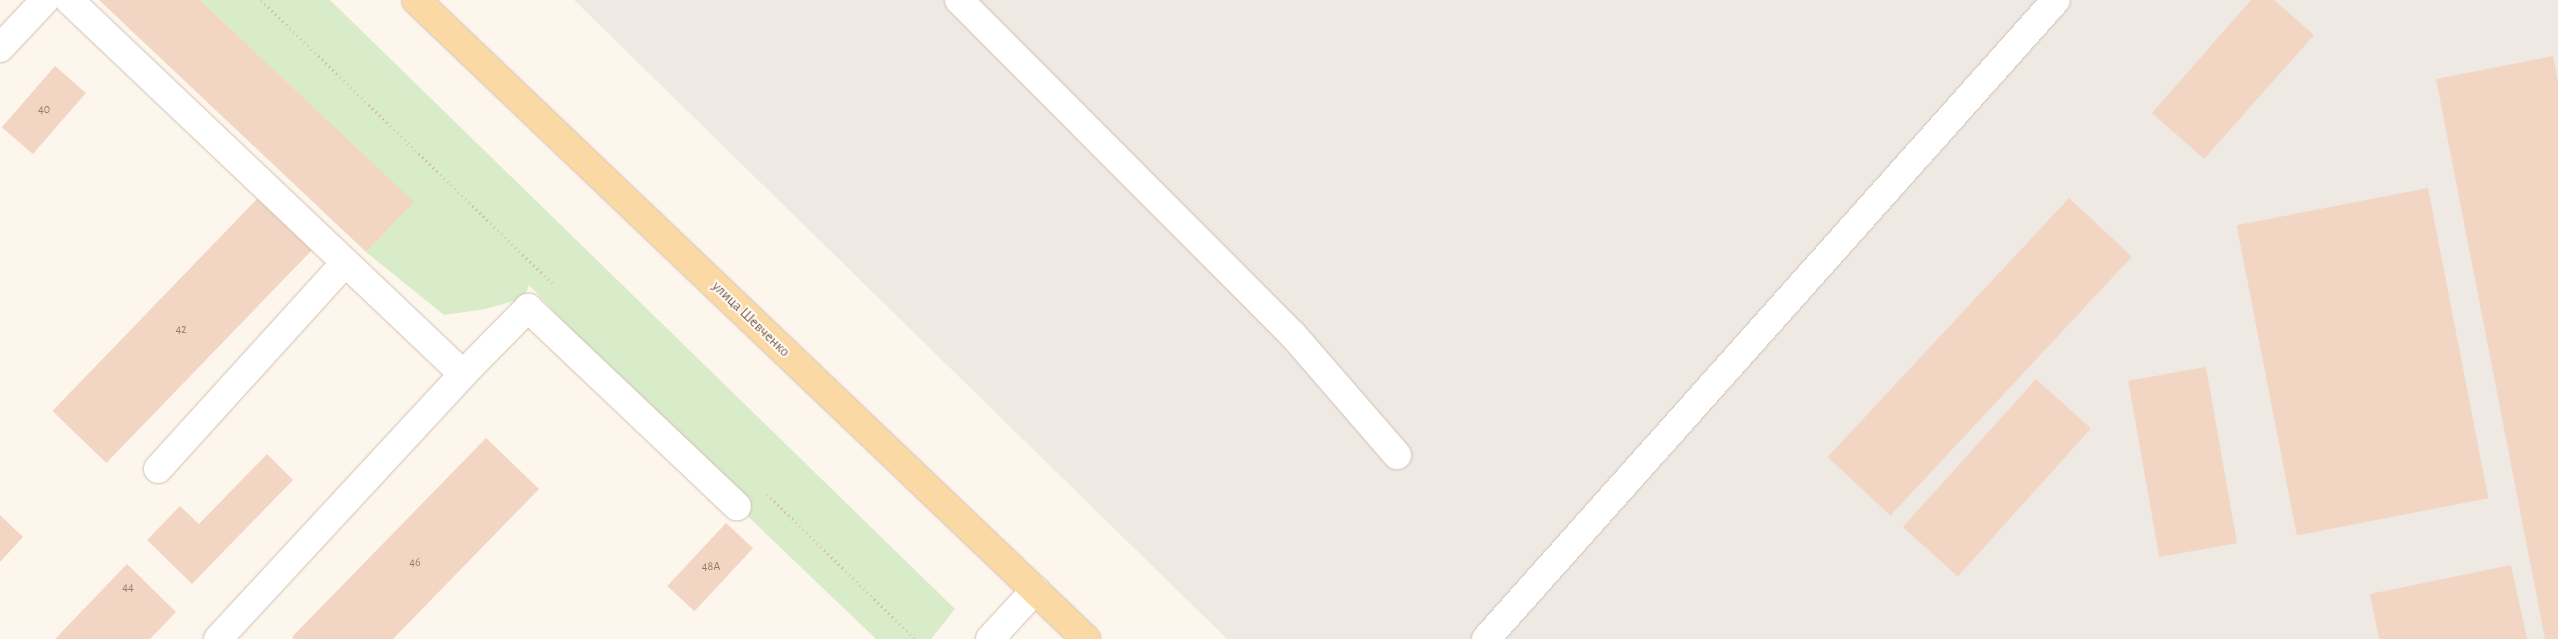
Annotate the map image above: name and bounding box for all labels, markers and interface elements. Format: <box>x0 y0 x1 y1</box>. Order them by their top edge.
house number: 40 <box>38 103 50 117</box>
street label: улица Шевченко <box>708 277 794 361</box>
house number: 42 <box>175 323 187 337</box>
house number: 46 <box>409 556 421 570</box>
house number: 48А <box>702 560 720 574</box>
house number: 44 <box>122 581 134 595</box>

